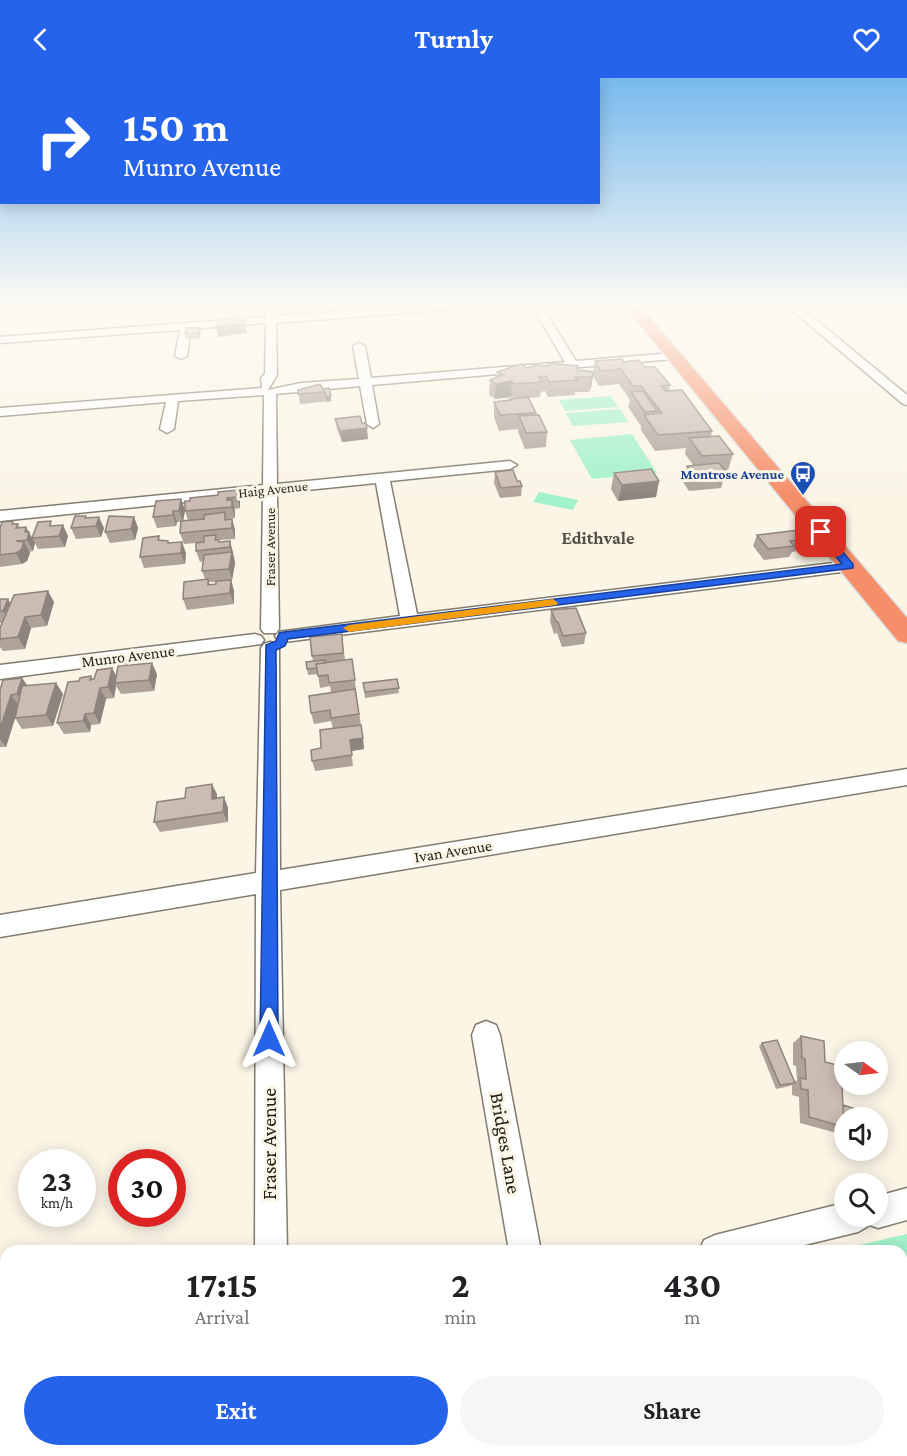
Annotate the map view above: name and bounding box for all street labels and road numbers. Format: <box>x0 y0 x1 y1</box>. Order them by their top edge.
street label: Haig Avenue <box>237 477 309 501</box>
street label: Fraser Avenue <box>262 508 278 586</box>
street label: Munro Avenue <box>80 642 176 670</box>
street label: Ivan Avenue <box>413 836 493 866</box>
street label: Fraser Avenue <box>258 1088 280 1200</box>
street label: Bridges Lane <box>485 1091 526 1196</box>

